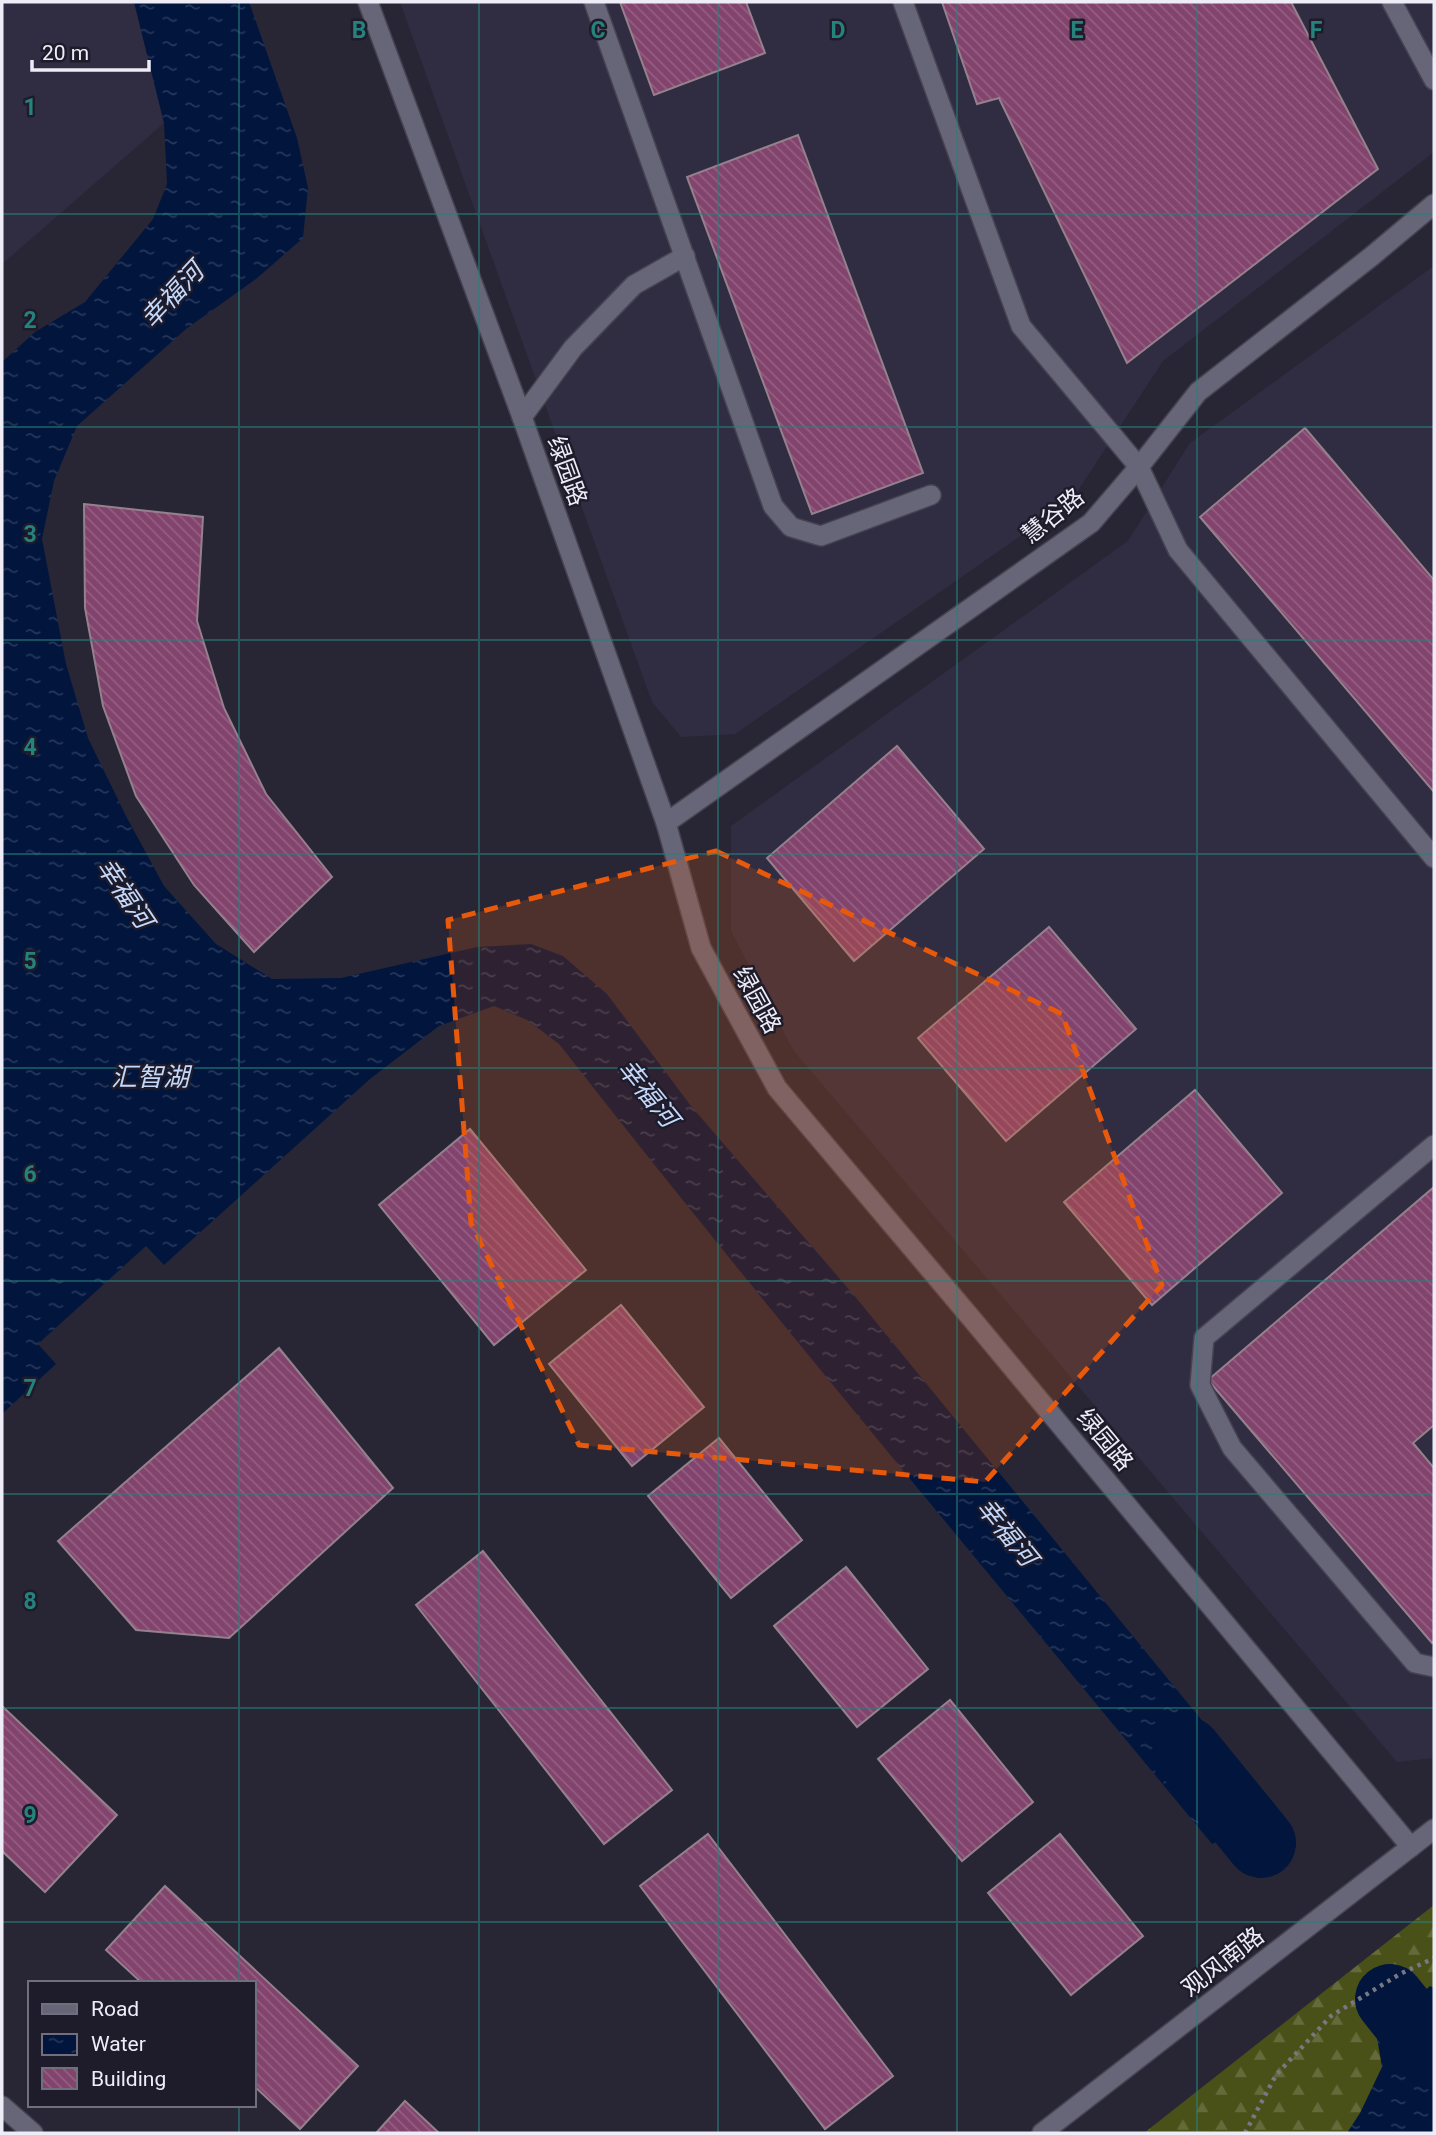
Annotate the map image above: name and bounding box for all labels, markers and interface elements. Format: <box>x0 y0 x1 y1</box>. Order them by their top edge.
text: B <box>352 17 366 44</box>
text: C <box>590 17 606 44</box>
text: D <box>831 17 845 44</box>
text: E <box>1071 17 1084 44</box>
text: F <box>1310 17 1323 44</box>
scale bar <box>32 28 149 72</box>
text: 20 m <box>42 41 89 65</box>
text: 1 <box>23 94 37 121</box>
water label: 幸福河 <box>134 253 213 334</box>
text: 2 <box>23 307 37 334</box>
street label: 绿园路 <box>542 432 592 510</box>
street label: 慧谷路 <box>1016 482 1090 550</box>
text: 3 <box>23 521 37 548</box>
text: 4 <box>23 734 37 761</box>
water label: 幸福河 <box>91 852 162 938</box>
text: 5 <box>23 948 37 975</box>
street label: 绿园路 <box>727 962 787 1038</box>
water label: 幸福河 <box>612 1053 687 1137</box>
water label: 汇智湖 <box>111 1062 193 1092</box>
text: 6 <box>23 1161 37 1188</box>
text: 7 <box>23 1375 37 1402</box>
street label: 绿园路 <box>1071 1403 1139 1477</box>
water label: 幸福河 <box>971 1492 1046 1576</box>
text: 8 <box>23 1588 37 1615</box>
text: 9 <box>23 1802 37 1829</box>
street label: 观风南路 <box>1177 1921 1269 2003</box>
legend <box>28 1981 256 2107</box>
text: Road <box>91 1997 139 2021</box>
text: Water <box>91 2032 146 2056</box>
text: Building <box>91 2067 166 2091</box>

